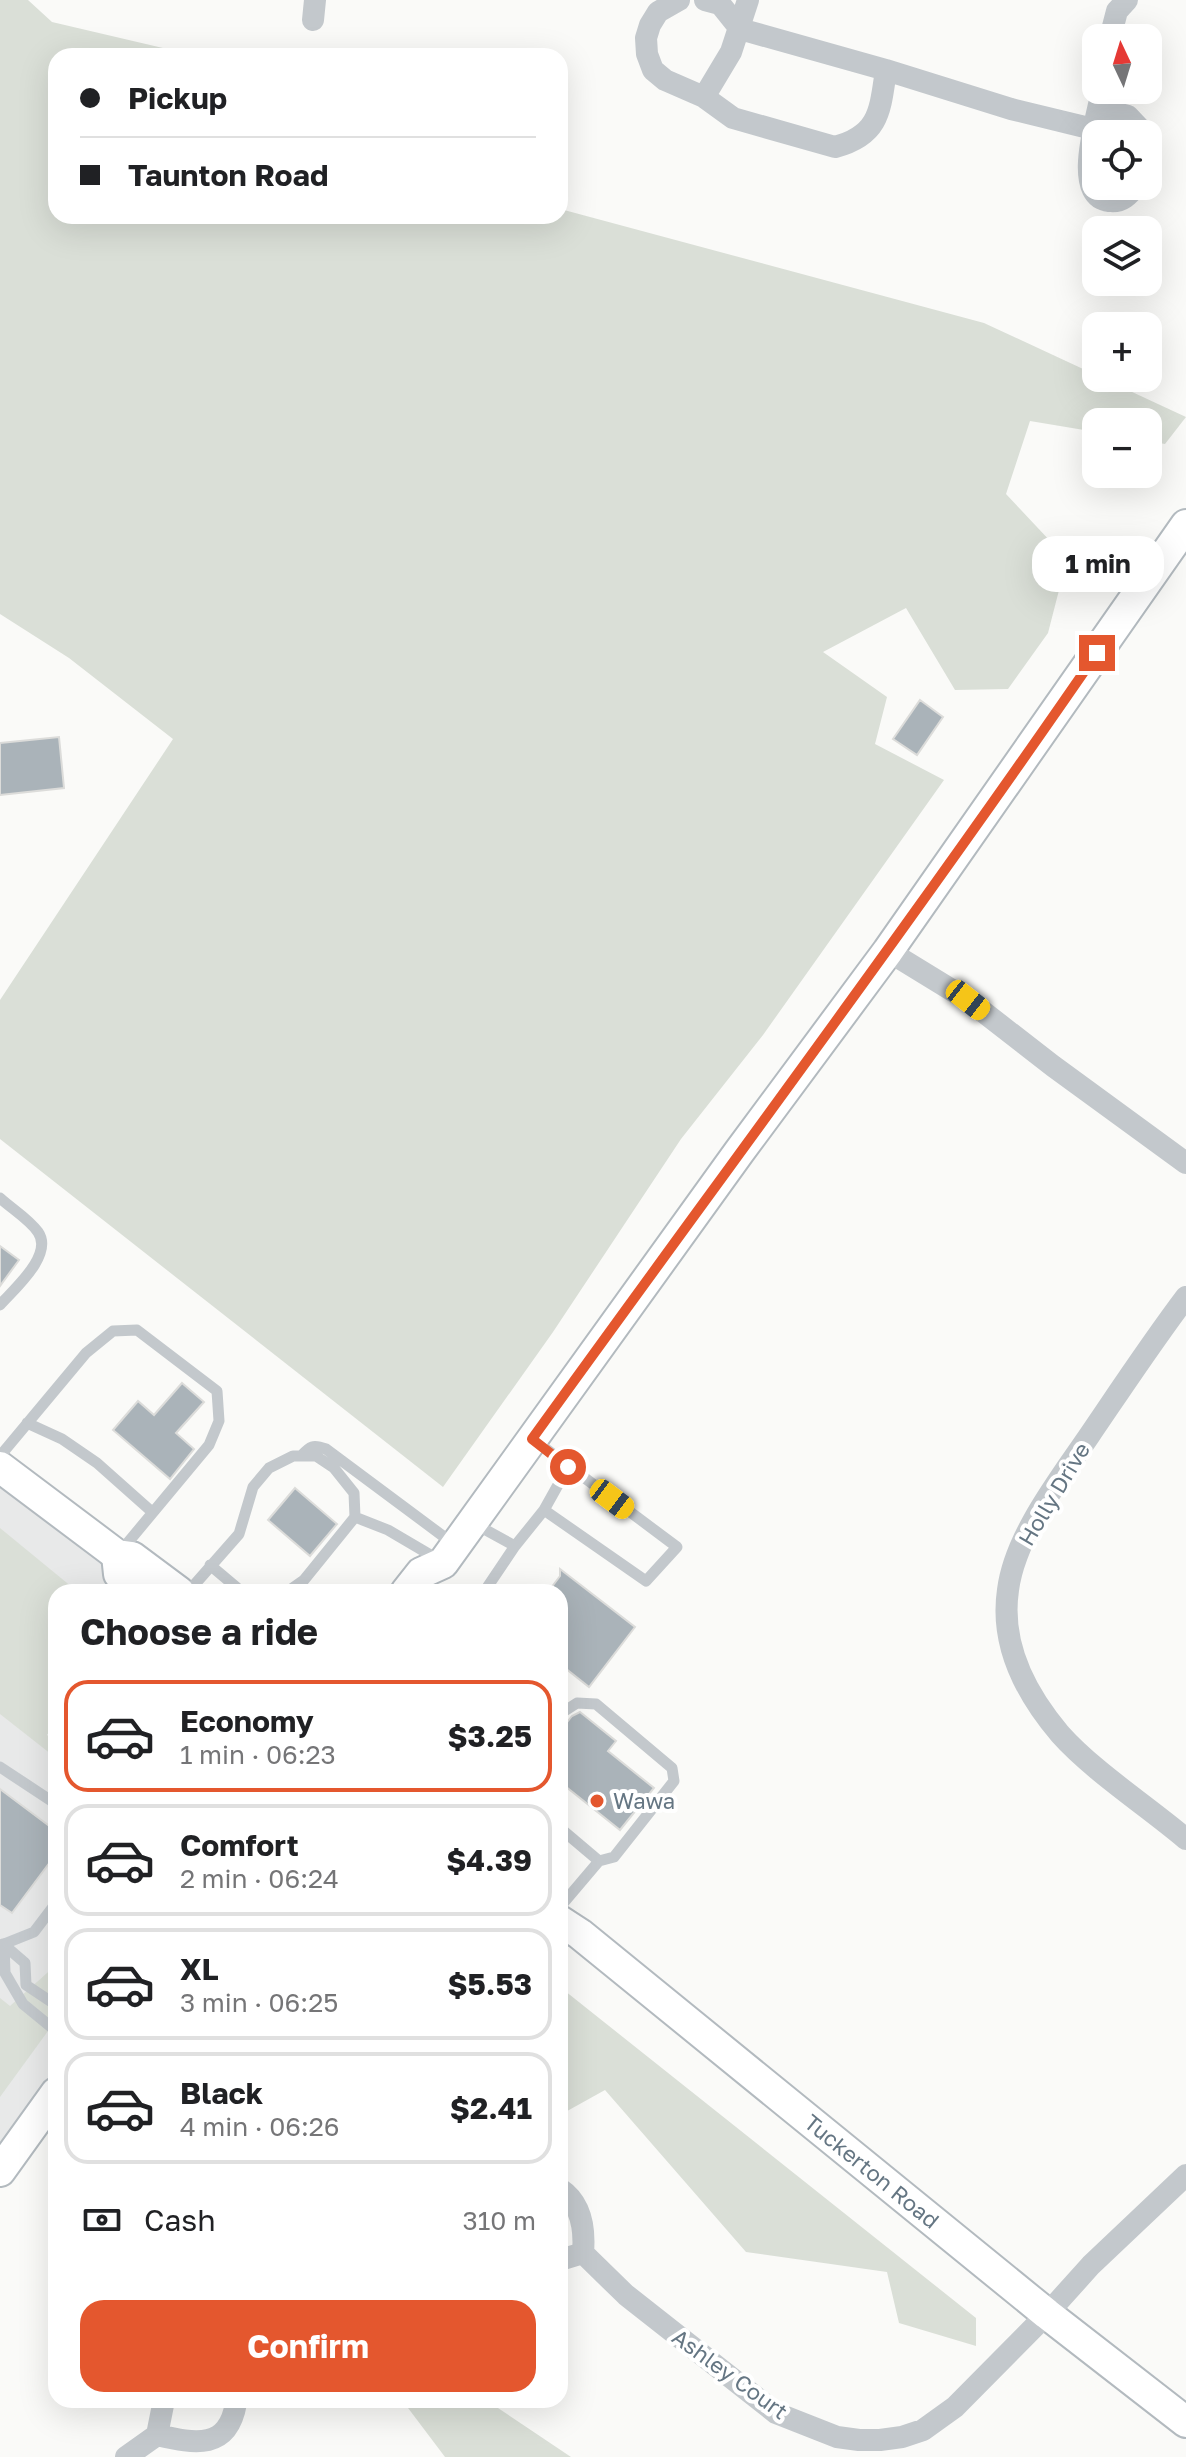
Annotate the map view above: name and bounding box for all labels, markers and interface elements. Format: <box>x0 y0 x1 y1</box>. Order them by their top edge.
north arrow <box>1082 24 1162 104</box>
map controls <box>1082 24 1162 488</box>
text: Pickup <box>128 80 227 116</box>
button: locate <box>1082 120 1162 200</box>
text: Taunton Road <box>128 157 328 193</box>
button: layers <box>1082 216 1162 296</box>
button: + <box>1082 312 1162 392</box>
button: − <box>1082 408 1162 488</box>
callout: 1 min <box>1031 537 1163 593</box>
text: 1 min <box>1065 548 1131 579</box>
route end <box>1079 635 1115 671</box>
car <box>942 976 994 1024</box>
street label: Holly Drive <box>1012 1437 1095 1550</box>
route start <box>550 1449 586 1485</box>
car <box>586 1475 638 1523</box>
text: Choose a ride <box>80 1610 318 1653</box>
icon: car <box>84 1700 156 1772</box>
text: Economy <box>180 1703 314 1739</box>
text: $3.25 <box>447 1718 532 1754</box>
text: 1 min · 06:23 <box>180 1739 336 1770</box>
place label: Wawa <box>613 1787 675 1814</box>
marker: Wawa <box>588 1792 606 1810</box>
icon: car <box>84 1824 156 1896</box>
text: Comfort <box>180 1827 299 1863</box>
text: $4.39 <box>446 1842 532 1878</box>
text: 2 min · 06:24 <box>180 1863 339 1894</box>
icon: car <box>84 1948 156 2020</box>
text: XL <box>180 1951 219 1987</box>
text: $5.53 <box>447 1966 532 2002</box>
text: 3 min · 06:25 <box>180 1987 338 2018</box>
icon: car <box>84 2072 156 2144</box>
text: Black <box>180 2075 263 2111</box>
text: $2.41 <box>450 2090 532 2126</box>
street label: Tuckerton Road <box>799 2108 945 2234</box>
text: 4 min · 06:26 <box>180 2111 340 2142</box>
icon: cash <box>80 2198 124 2242</box>
text: Cash <box>144 2202 216 2238</box>
text: 310 m <box>463 2205 536 2236</box>
button: Confirm <box>80 2300 536 2392</box>
street label: Ashley Court <box>667 2323 793 2425</box>

